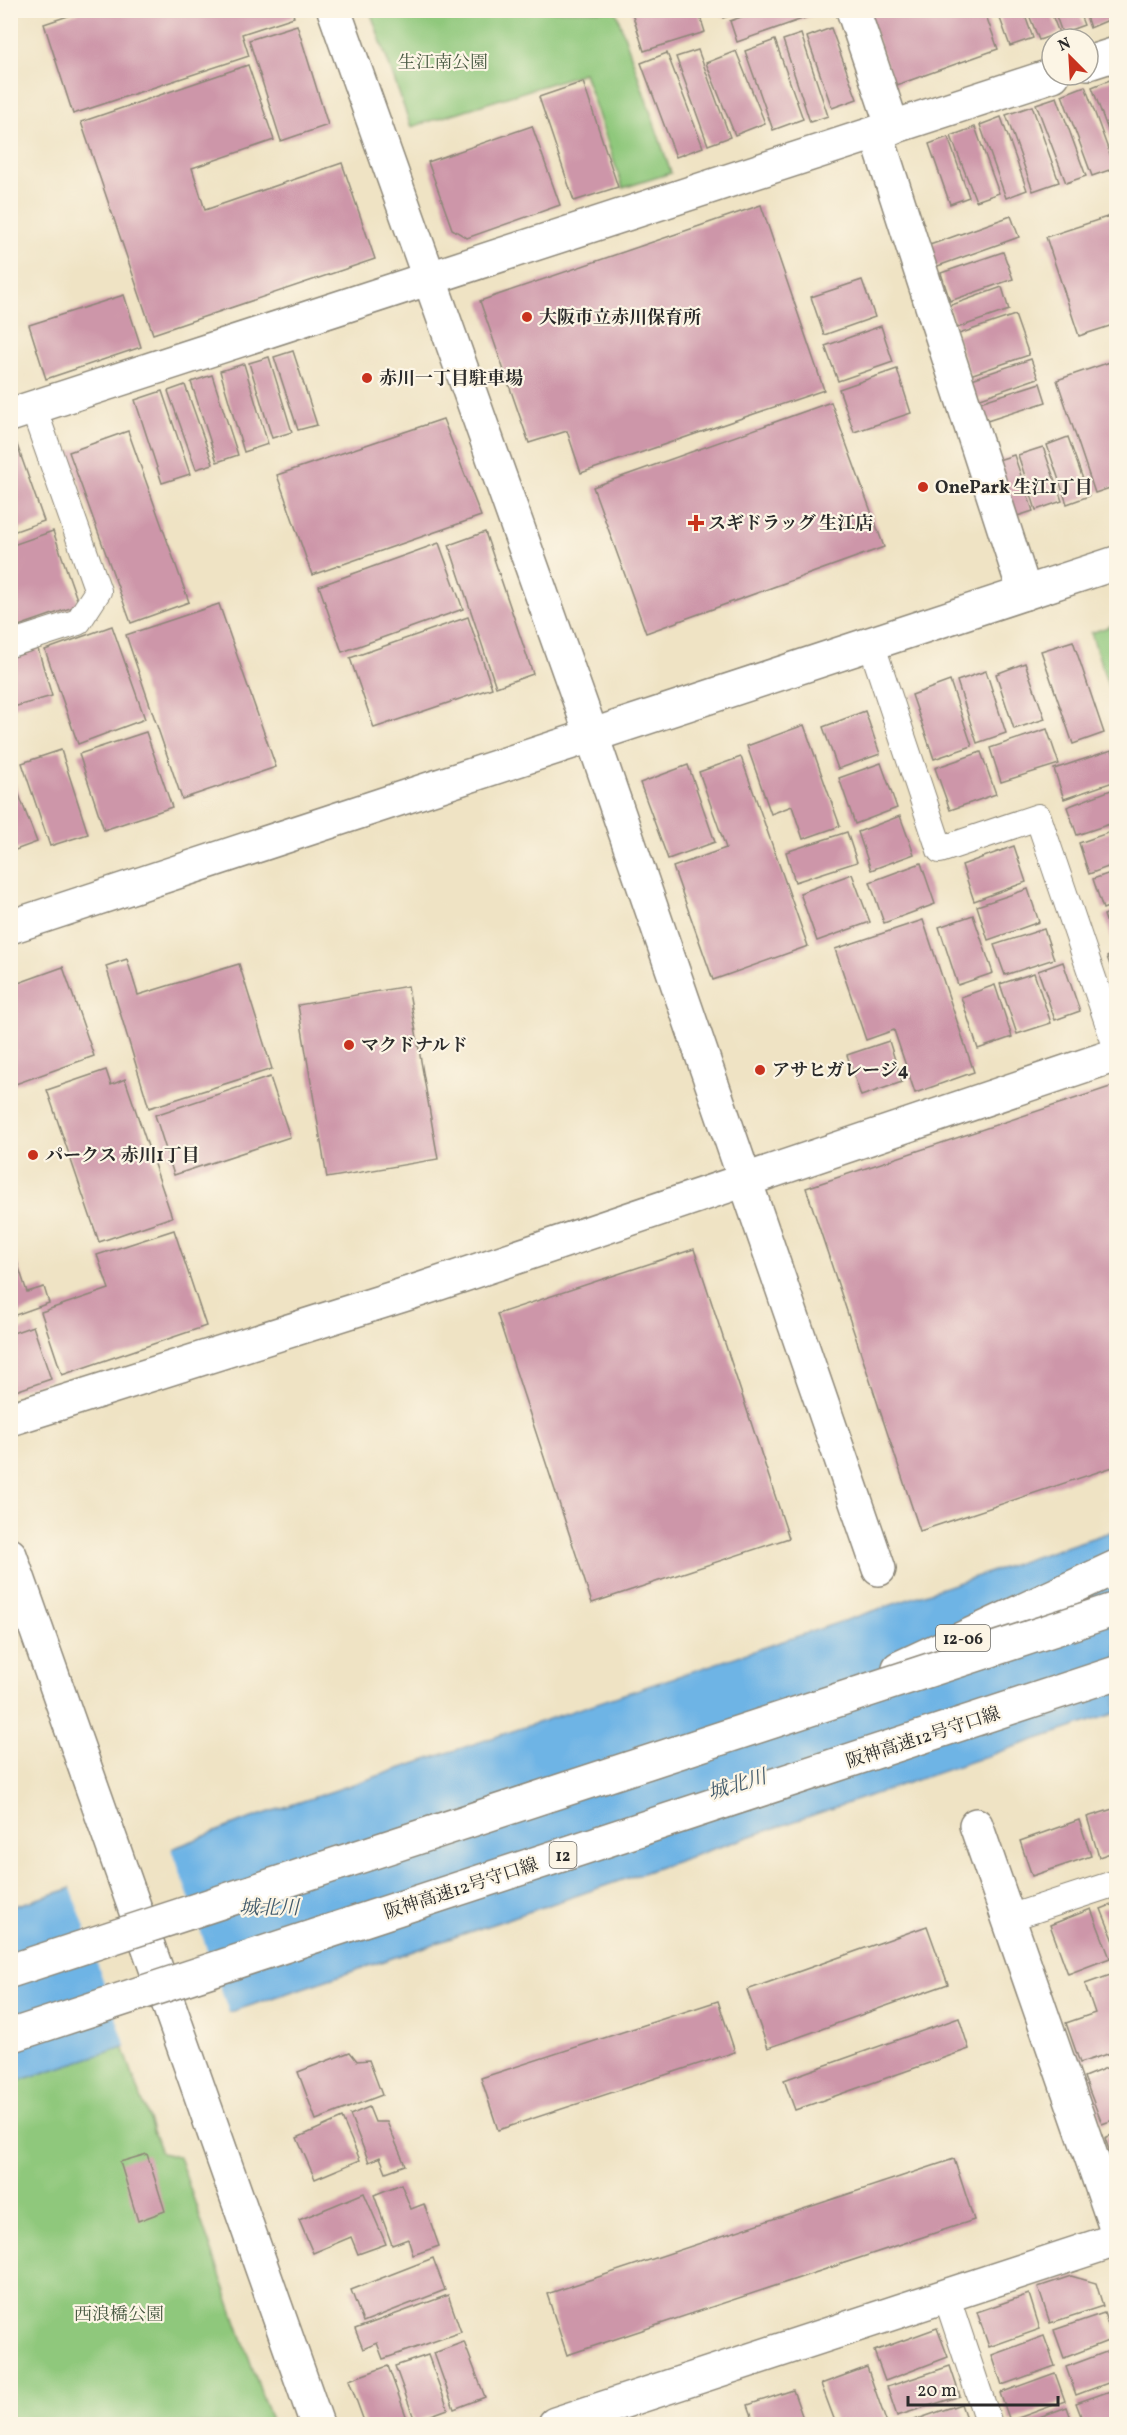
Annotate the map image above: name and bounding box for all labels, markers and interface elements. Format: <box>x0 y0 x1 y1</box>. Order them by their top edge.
north arrow <box>1040 27 1100 87</box>
text: N <box>1055 33 1075 58</box>
park label: 生江南公園 <box>398 51 488 76</box>
place label: 大阪市立赤川保育所 <box>539 306 701 331</box>
marker: 大阪市立赤川保育所 <box>520 310 534 324</box>
place label: 赤川一丁目駐車場 <box>379 367 523 392</box>
marker: 赤川一丁目駐車場 <box>360 371 374 385</box>
place label: OnePark 生江1丁目 <box>935 476 1093 501</box>
marker: OnePark 生江1丁目 <box>916 480 930 494</box>
place label: スギドラッグ 生江店 <box>708 512 873 537</box>
marker: スギドラッグ 生江店 <box>689 516 703 530</box>
place label: マクドナルド <box>361 1034 468 1059</box>
marker: マクドナルド <box>342 1038 356 1052</box>
place label: アサヒガレージ4 <box>772 1059 909 1084</box>
marker: アサヒガレージ4 <box>753 1063 767 1077</box>
place label: パークス 赤川1丁目 <box>45 1144 200 1169</box>
marker: パークス 赤川1丁目 <box>26 1148 40 1162</box>
road number: 12-06 <box>936 1625 990 1651</box>
street label: 阪神高速12号守口線 <box>843 1702 1004 1775</box>
water label: 城北川 <box>705 1763 772 1808</box>
road number: 12 <box>550 1842 576 1868</box>
street label: 阪神高速12号守口線 <box>381 1853 542 1926</box>
water label: 城北川 <box>239 1895 301 1923</box>
park label: 西浪橋公園 <box>74 2303 164 2328</box>
scale bar <box>908 2369 1058 2407</box>
text: 20 m <box>917 2379 957 2404</box>

